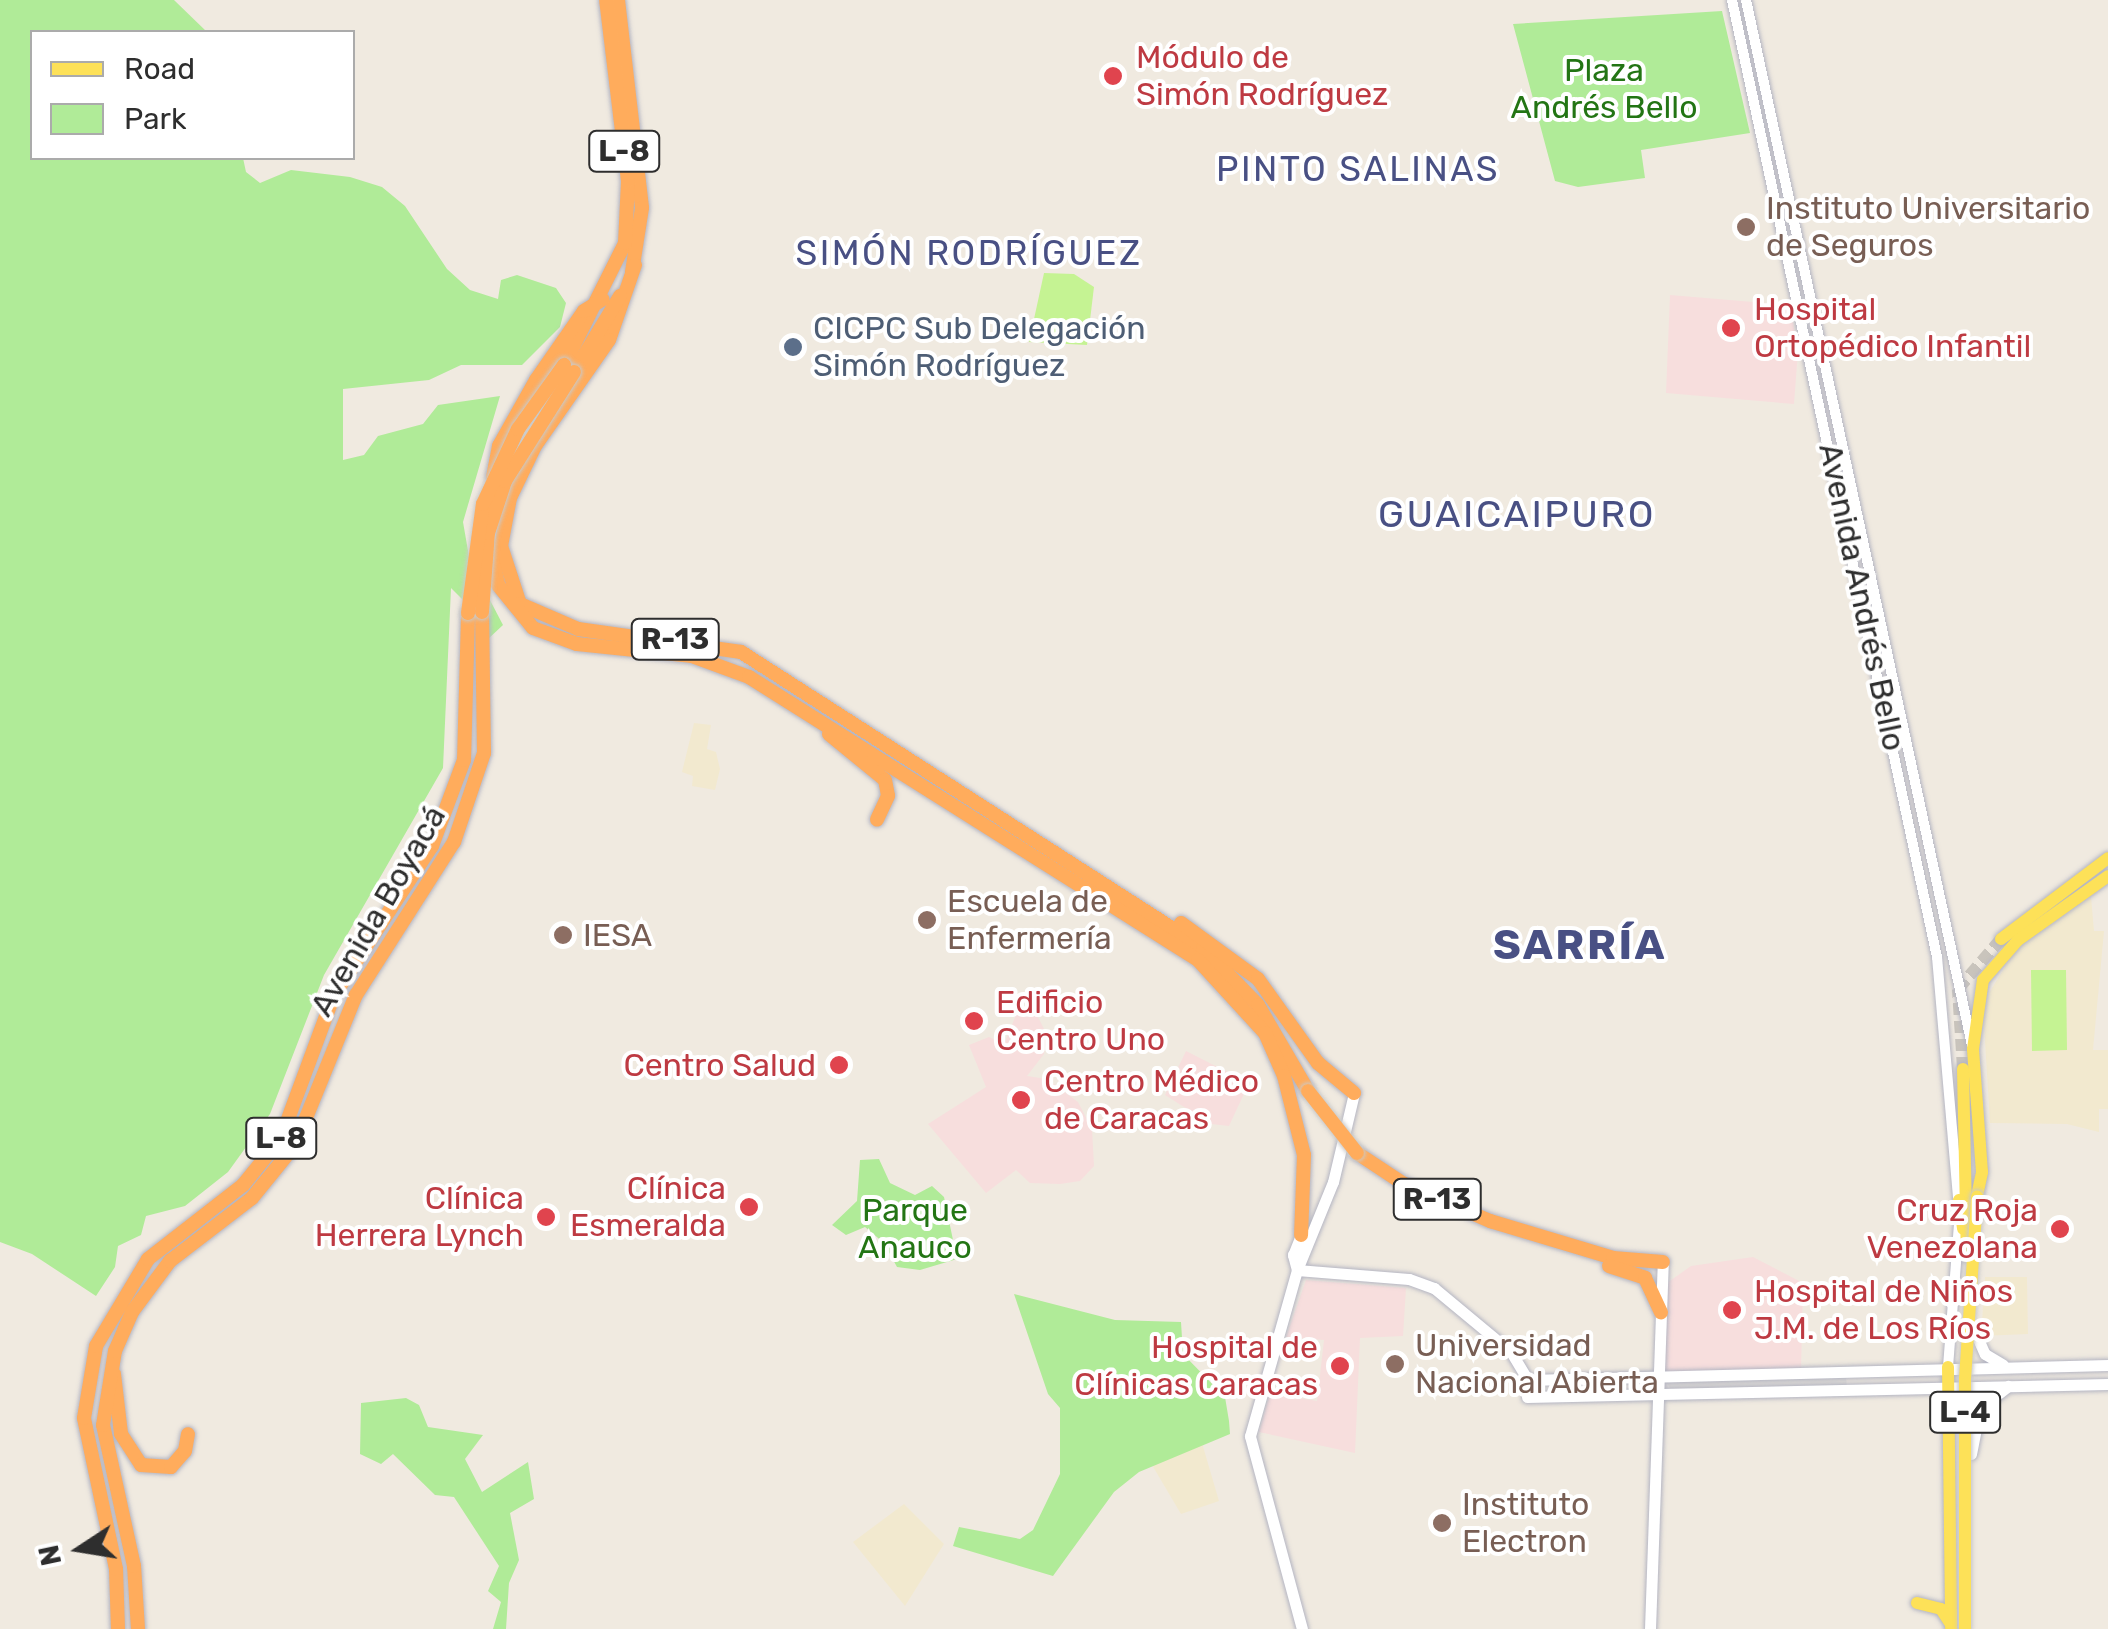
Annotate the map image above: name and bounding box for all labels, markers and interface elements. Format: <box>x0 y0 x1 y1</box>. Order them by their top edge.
legend <box>30 30 355 160</box>
place label: Módulo de Simón Rodríguez <box>1136 39 1388 114</box>
text: Road <box>124 51 195 87</box>
park label: Plaza Andrés Bello <box>1510 52 1698 127</box>
marker: Módulo de Simón Rodríguez <box>1100 63 1126 89</box>
text: Park <box>124 101 186 137</box>
road number: L-8 <box>586 126 662 176</box>
district label: PINTO SALINAS <box>1216 148 1500 190</box>
place label: Instituto Universitario de Seguros <box>1766 190 2090 265</box>
marker: Instituto Universitario de Seguros <box>1735 216 1757 238</box>
district label: SIMÓN RODRÍGUEZ <box>796 232 1142 274</box>
place label: Hospital Ortopédico Infantil <box>1754 291 2031 366</box>
place label: CICPC Sub Delegación Simón Rodríguez <box>813 310 1146 385</box>
marker: Hospital Ortopédico Infantil <box>1718 315 1744 341</box>
marker: CICPC Sub Delegación Simón Rodríguez <box>782 336 804 358</box>
street label: Avenida Andrés Bello <box>1811 439 1913 755</box>
district label: GUAICAIPURO <box>1378 492 1656 538</box>
road number: R-13 <box>630 614 720 664</box>
street label: Avenida Boyacá <box>302 799 454 1023</box>
place label: Escuela de Enfermería <box>947 883 1112 958</box>
marker: Escuela de Enfermería <box>916 909 938 931</box>
place label: IESA <box>583 916 652 954</box>
district label: SARRÍA <box>1493 920 1667 970</box>
marker: IESA <box>552 924 574 946</box>
place label: Edificio Centro Uno <box>996 984 1165 1059</box>
marker: Edificio Centro Uno <box>961 1008 987 1034</box>
place label: Centro Salud <box>623 1046 816 1084</box>
marker: Centro Salud <box>826 1052 852 1078</box>
place label: Centro Médico de Caracas <box>1044 1063 1259 1138</box>
marker: Centro Médico de Caracas <box>1008 1087 1034 1113</box>
road number: L-8 <box>244 1113 318 1163</box>
place label: Clínica Esmeralda <box>570 1170 726 1245</box>
road number: R-13 <box>1392 1174 1482 1224</box>
place label: Clínica Herrera Lynch <box>315 1180 524 1255</box>
park label: Parque Anauco <box>858 1192 972 1267</box>
place label: Cruz Roja Venezolana <box>1867 1192 2038 1267</box>
marker: Clínica Esmeralda <box>736 1194 762 1220</box>
marker: Clínica Herrera Lynch <box>533 1204 559 1230</box>
marker: Cruz Roja Venezolana <box>2047 1216 2073 1242</box>
place label: Hospital de Niños J.M. de Los Ríos <box>1754 1273 2013 1348</box>
marker: Hospital de Niños J.M. de Los Ríos <box>1719 1297 1745 1323</box>
place label: Universidad Nacional Abierta <box>1415 1327 1660 1402</box>
place label: Hospital de Clínicas Caracas <box>1074 1329 1318 1404</box>
marker: Hospital de Clínicas Caracas <box>1327 1353 1353 1379</box>
marker: Universidad Nacional Abierta <box>1384 1353 1406 1375</box>
road number: L-4 <box>1928 1387 2002 1437</box>
place label: Instituto Electron <box>1462 1486 1589 1561</box>
north arrow <box>30 1499 130 1599</box>
marker: Instituto Electron <box>1431 1512 1453 1534</box>
text: N <box>32 1542 68 1569</box>

